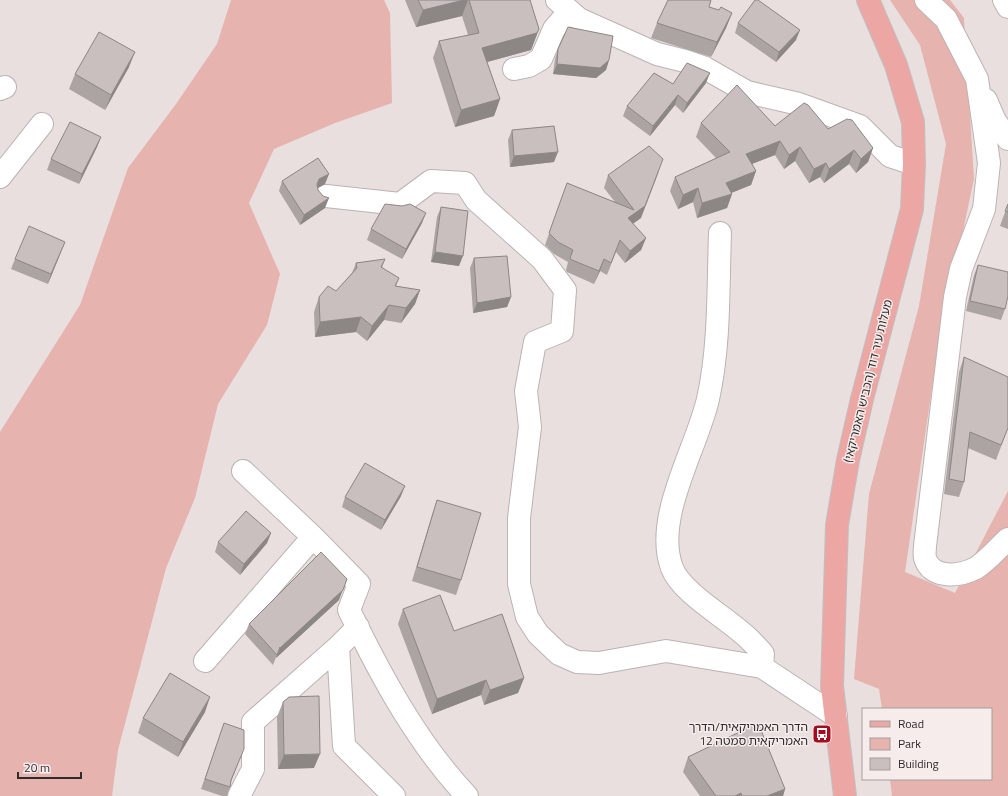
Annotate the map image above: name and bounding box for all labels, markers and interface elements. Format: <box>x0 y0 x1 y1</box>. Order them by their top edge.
street label: מעלות עיר דוד (הכביש האמריקאי) <box>838 297 897 464</box>
legend <box>862 708 992 780</box>
text: Road <box>898 714 924 733</box>
place label: הדרך האמריקאית/הדרך האמריקאית סמטה 12 <box>689 717 808 750</box>
bus stop icon: הדרך האמריקאית/הדרך האמריקאית סמטה 12 <box>811 723 833 745</box>
text: Park <box>898 734 921 753</box>
scale bar <box>18 754 81 780</box>
text: Building <box>898 754 939 773</box>
text: 20 m <box>24 758 50 777</box>

